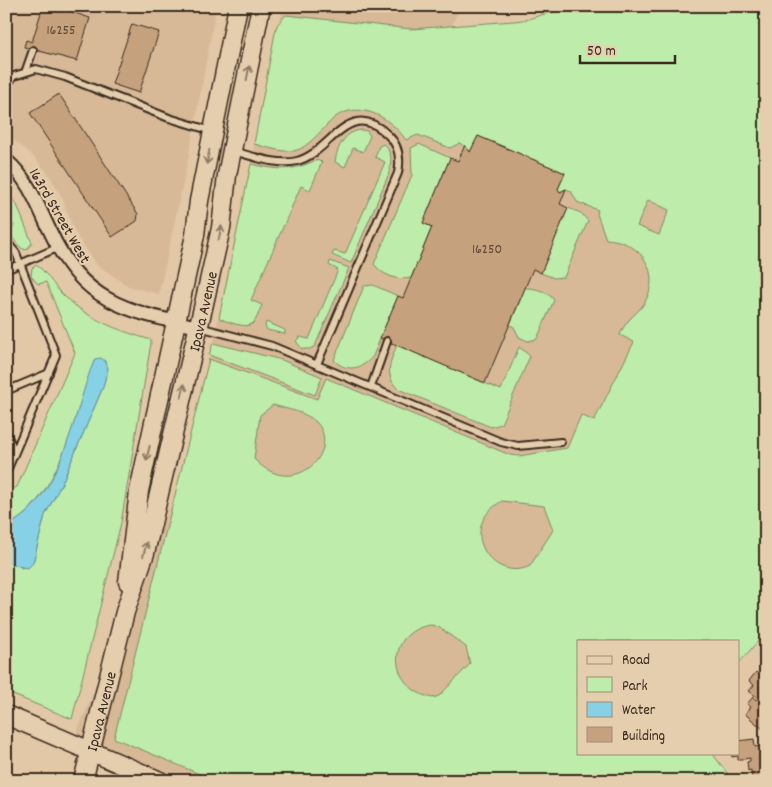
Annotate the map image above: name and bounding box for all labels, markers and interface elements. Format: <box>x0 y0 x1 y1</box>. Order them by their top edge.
house number: 16255 <box>46 21 76 41</box>
scale bar <box>580 32 674 64</box>
text: 50 m <box>587 41 616 63</box>
one-way arrow <box>243 65 253 81</box>
one-way arrow <box>203 149 212 165</box>
street label: 163rd Street West <box>22 164 96 268</box>
one-way arrow <box>215 225 225 241</box>
house number: 16250 <box>472 240 502 260</box>
street label: Ipava Avenue <box>184 269 225 354</box>
one-way arrow <box>179 383 188 399</box>
one-way arrow <box>143 445 152 461</box>
one-way arrow <box>141 541 151 557</box>
legend <box>577 640 740 754</box>
text: Road <box>622 650 650 672</box>
street label: Ipava Avenue <box>82 669 124 754</box>
text: Park <box>622 676 648 698</box>
text: Water <box>622 700 656 722</box>
text: Building <box>622 726 665 748</box>

